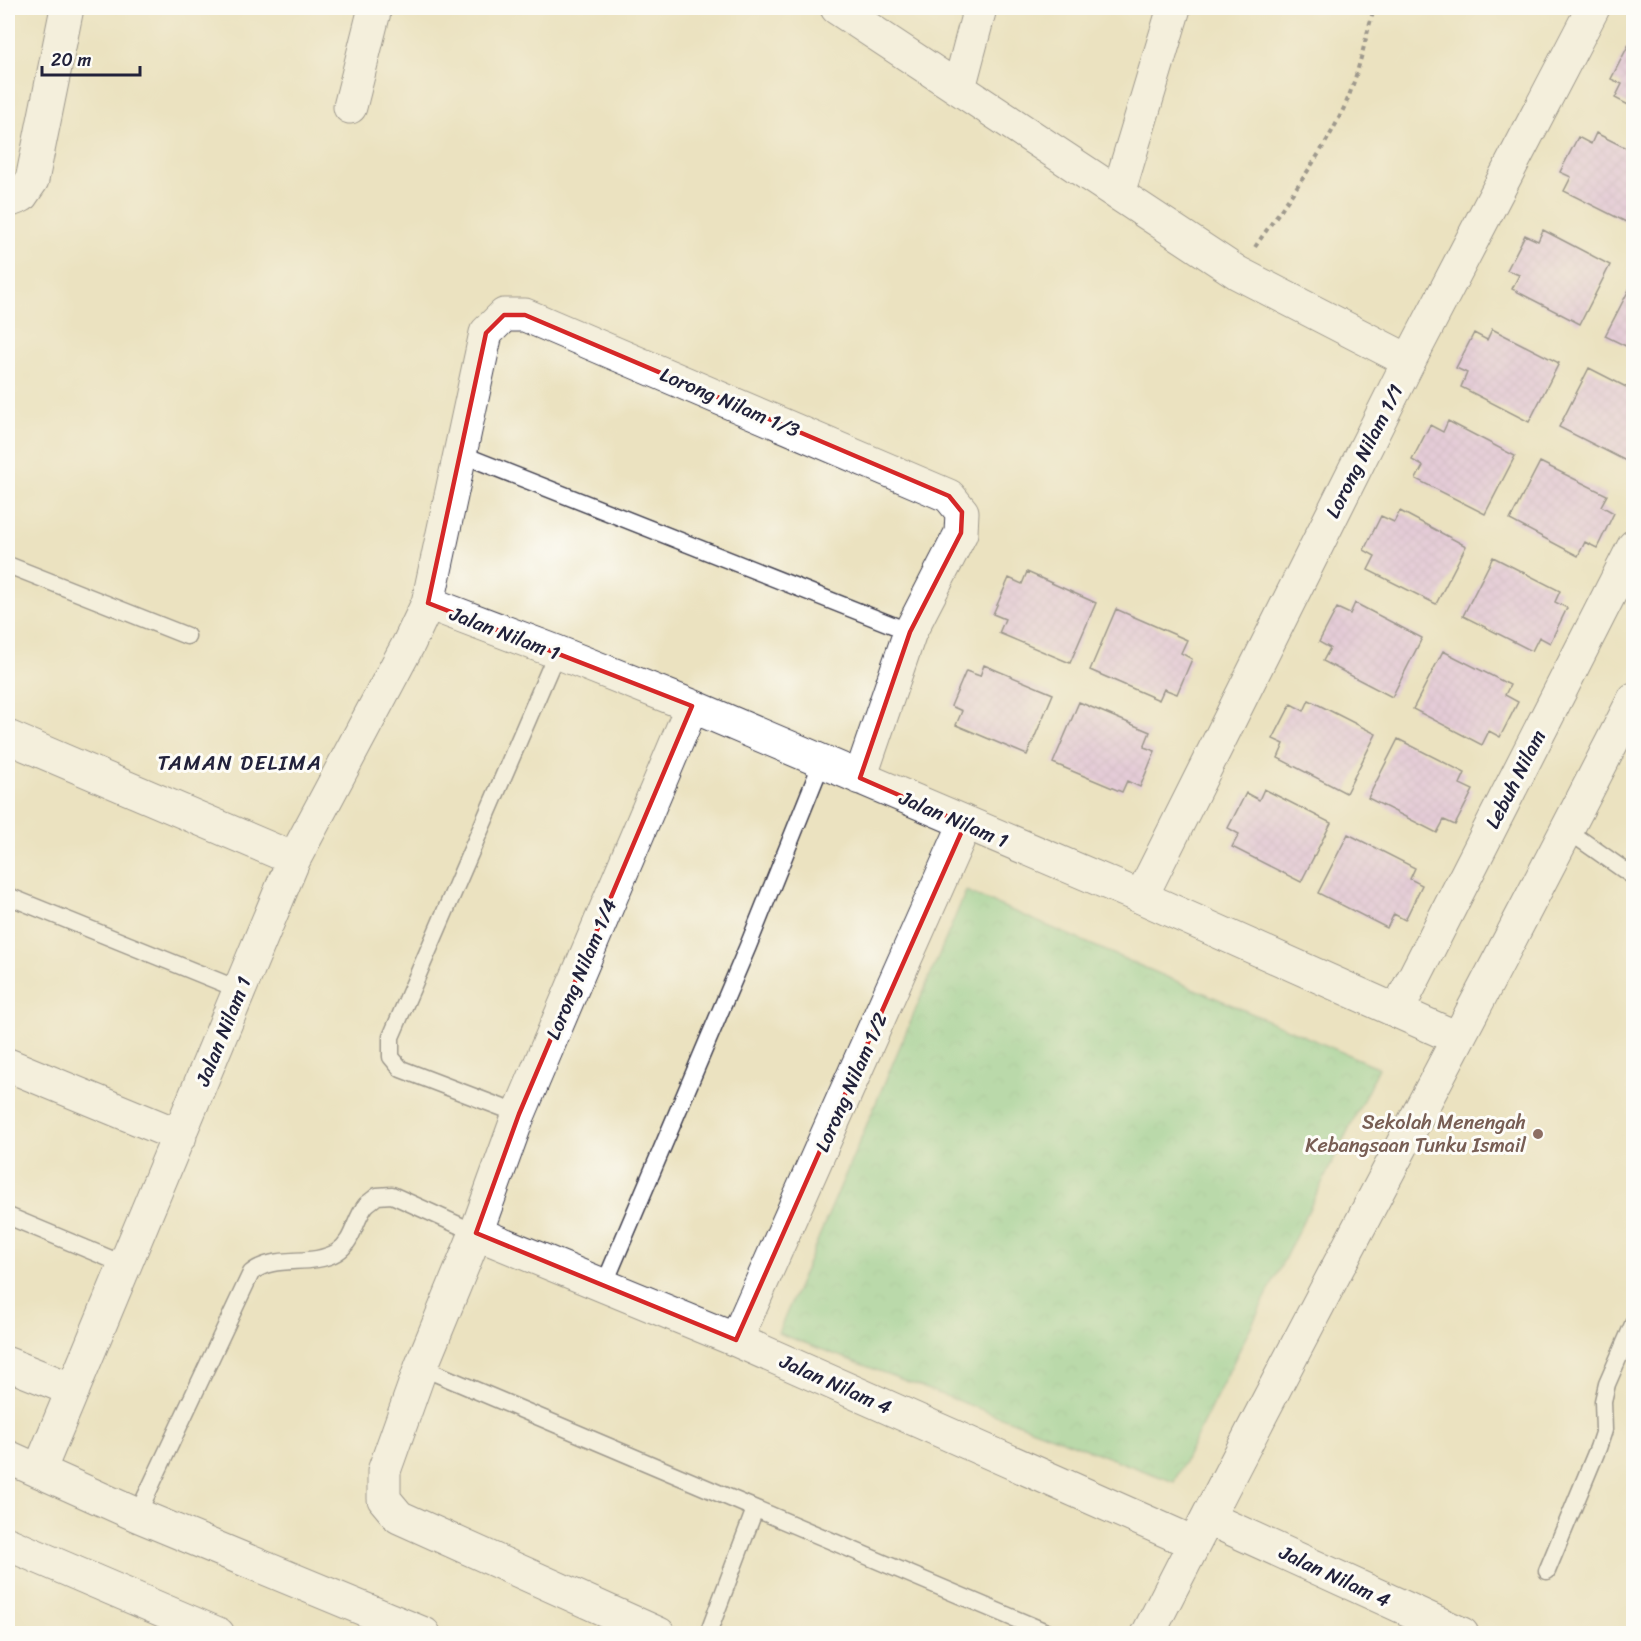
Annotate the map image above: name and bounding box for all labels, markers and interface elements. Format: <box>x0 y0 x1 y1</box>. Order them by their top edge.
scale bar <box>42 39 140 77</box>
text: 20 m <box>51 44 91 76</box>
street label: Lorong Nilam 1/3 <box>654 357 805 448</box>
street label: Lorong Nilam 1/1 <box>1316 378 1413 524</box>
street label: Jalan Nilam 1 <box>444 596 565 671</box>
street label: Lebuh Nilam <box>1475 723 1555 835</box>
district label: TAMAN DELIMA <box>158 744 323 782</box>
street label: Jalan Nilam 1 <box>893 780 1014 858</box>
street label: Lorong Nilam 1/4 <box>536 893 627 1045</box>
street label: Jalan Nilam 1 <box>185 971 261 1092</box>
street label: Lorong Nilam 1/2 <box>805 1006 898 1158</box>
place label: Sekolah Menengah Kebangsaan Tunku Ismail <box>1305 1105 1527 1163</box>
marker: Sekolah Menengah Kebangsaan Tunku Ismail <box>1531 1127 1545 1141</box>
street label: Jalan Nilam 4 <box>773 1344 898 1425</box>
street label: Jalan Nilam 4 <box>1272 1535 1396 1618</box>

